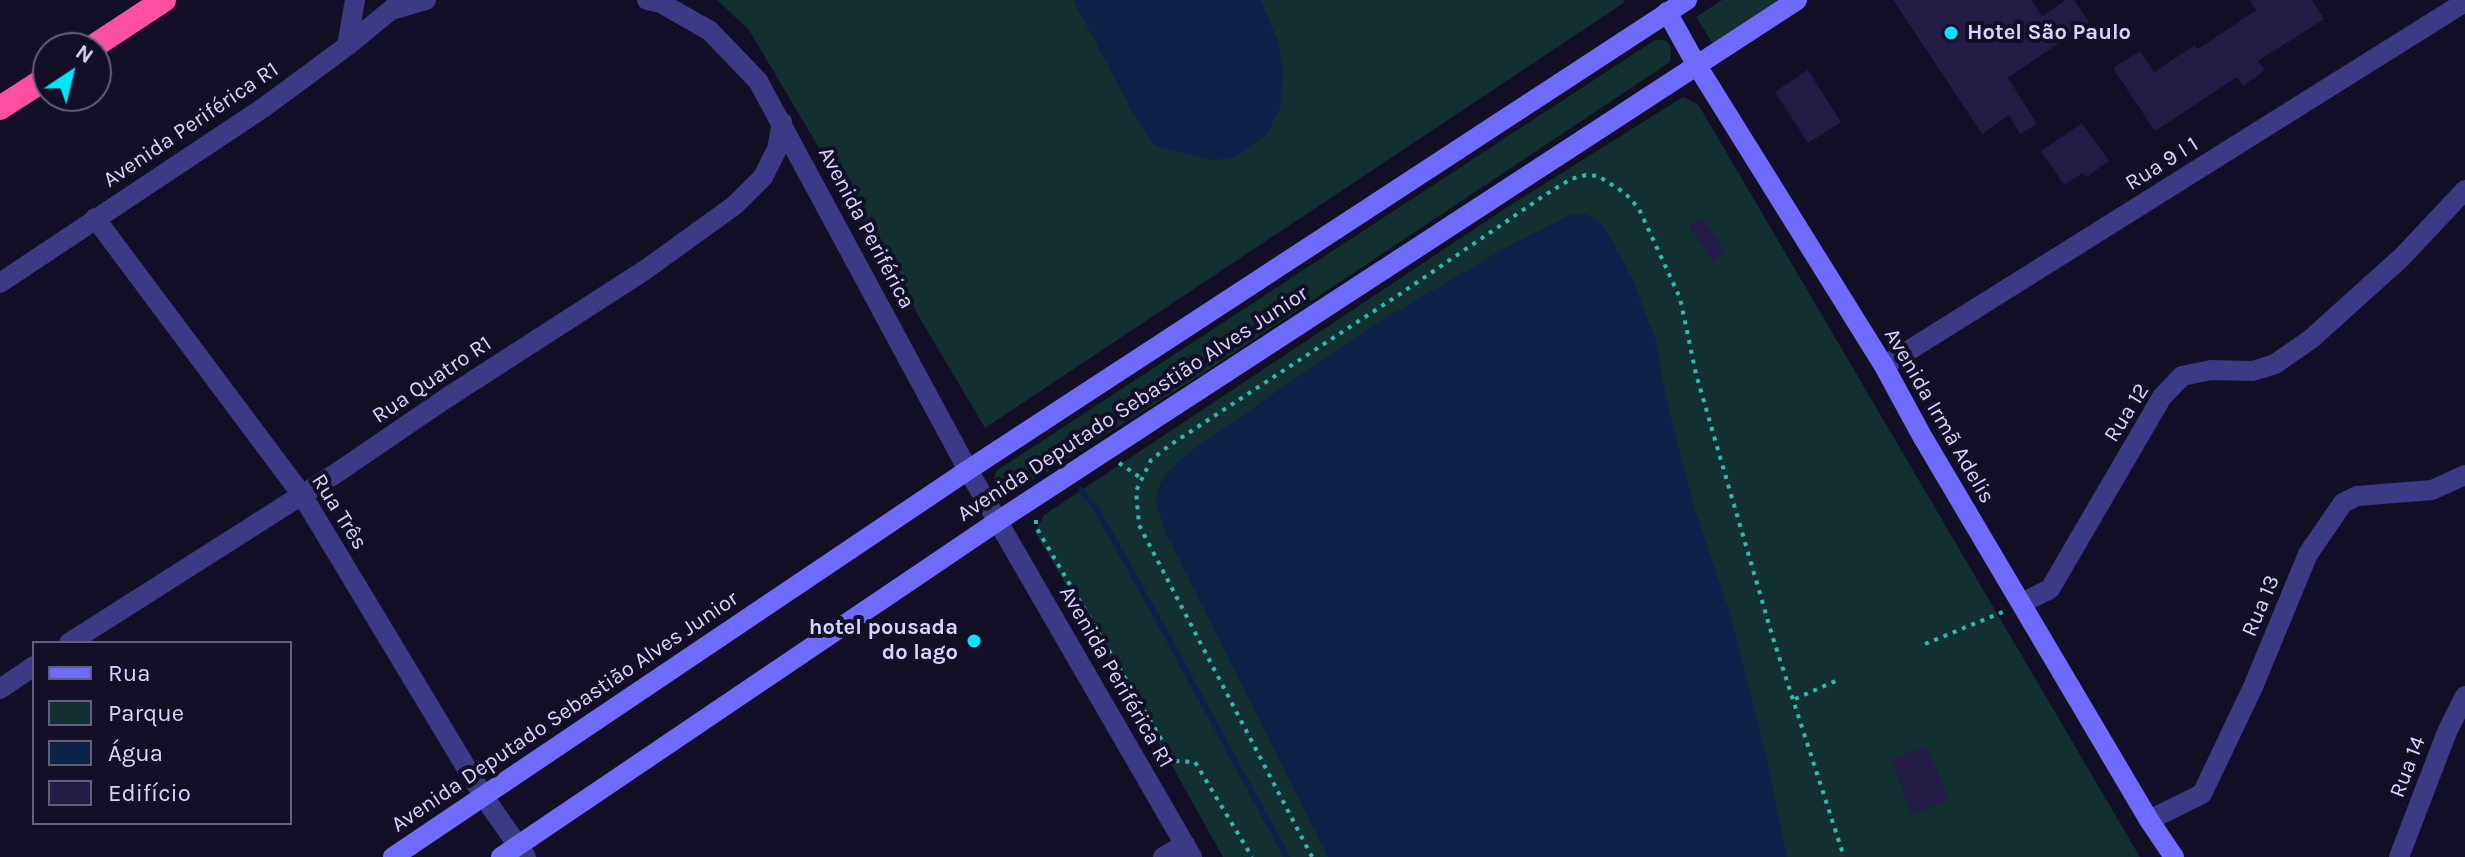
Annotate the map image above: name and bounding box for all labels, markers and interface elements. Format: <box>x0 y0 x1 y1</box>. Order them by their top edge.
place label: Hotel São Paulo <box>1967 20 2131 46</box>
marker: Hotel São Paulo <box>1942 24 1960 42</box>
north arrow <box>32 32 112 112</box>
text: N <box>71 39 99 69</box>
street label: Avenida Periférica R1 <box>98 57 284 193</box>
street label: Rua 9 I 1 <box>2121 131 2203 197</box>
street label: Avenida Periférica <box>812 143 920 313</box>
street label: Avenida Deputado Sebastião Alves Junior <box>953 281 1313 527</box>
street label: Avenida Irmã Adelis <box>1878 324 2000 508</box>
street label: Rua Quatro R1 <box>367 330 497 430</box>
street label: Rua 12 <box>2099 379 2155 447</box>
street label: Rua Três <box>305 469 373 555</box>
street label: Rua 13 <box>2236 571 2286 641</box>
street label: Avenida Periférica R1 <box>1053 581 1179 773</box>
street label: Avenida Deputado Sebastião Alves Junior <box>387 586 743 838</box>
place label: hotel pousada do lago <box>809 615 958 666</box>
marker: hotel pousada do lago <box>965 632 983 650</box>
legend <box>32 641 292 825</box>
text: Rua <box>108 659 150 687</box>
text: Parque <box>108 699 184 727</box>
street label: Rua 14 <box>2384 733 2432 801</box>
text: Água <box>108 739 163 767</box>
text: Edifício <box>108 779 191 807</box>

